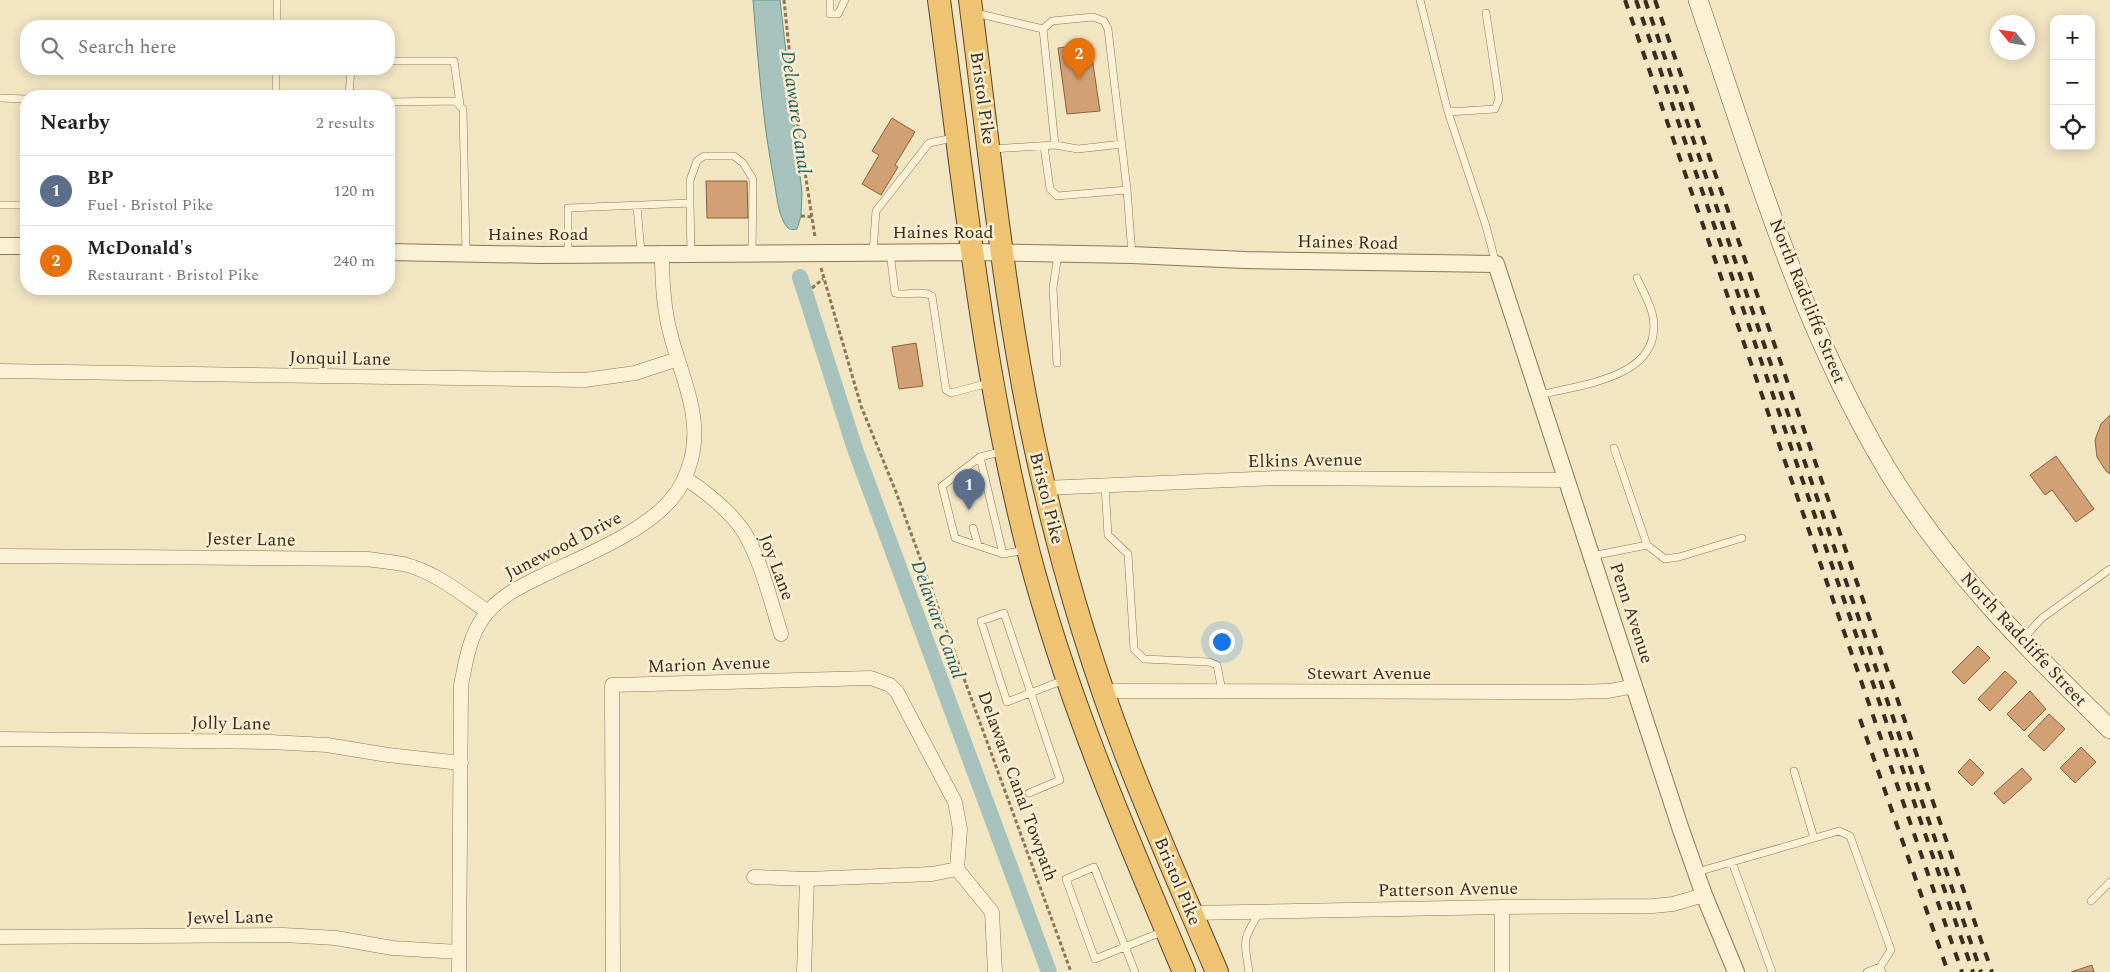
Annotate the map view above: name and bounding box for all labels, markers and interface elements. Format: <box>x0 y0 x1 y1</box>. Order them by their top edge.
north arrow <box>1990 15 2035 60</box>
map controls <box>2050 15 2095 150</box>
button: + <box>2050 15 2095 60</box>
search box <box>20 20 395 75</box>
text: Search here <box>78 33 177 62</box>
icon: search <box>38 34 66 62</box>
pin: 2 <box>1063 38 1095 79</box>
water label: Delaware Canal <box>772 49 819 176</box>
street label: Bristol Pike <box>963 50 1002 146</box>
button: − <box>2050 60 2095 105</box>
button: locate <box>2050 105 2095 150</box>
text: Nearby <box>40 107 110 139</box>
text: 2 results <box>316 111 375 135</box>
text: BP <box>87 164 113 193</box>
text: 1 <box>52 179 60 203</box>
text: 120 m <box>333 179 375 203</box>
text: Fuel · Bristol Pike <box>87 193 213 217</box>
street label: North Radcliffe Street <box>1762 215 1853 388</box>
street label: Haines Road <box>892 219 994 246</box>
street label: Haines Road <box>487 221 589 248</box>
street label: Haines Road <box>1297 228 1399 257</box>
text: McDonald's <box>87 234 193 263</box>
text: 2 <box>52 249 60 273</box>
text: 240 m <box>333 249 375 273</box>
text: Restaurant · Bristol Pike <box>87 263 259 287</box>
street label: Jonquil Lane <box>289 344 391 373</box>
street label: Elkins Avenue <box>1248 446 1362 475</box>
street label: Bristol Pike <box>1022 449 1071 547</box>
pin: 1 <box>953 469 985 510</box>
street label: Junewood Drive <box>500 504 626 587</box>
street label: Jester Lane <box>206 525 296 554</box>
street label: Joy Lane <box>752 530 801 604</box>
water label: Delaware Canal <box>903 556 973 683</box>
street label: Penn Avenue <box>1603 559 1661 667</box>
street label: North Radcliffe Street <box>1954 566 2093 713</box>
your location <box>1209 629 1235 655</box>
street label: Marion Avenue <box>647 649 771 680</box>
street label: Stewart Avenue <box>1307 660 1431 687</box>
street label: Delaware Canal Towpath <box>971 687 1065 885</box>
street label: Jolly Lane <box>191 709 271 738</box>
street label: Bristol Pike <box>1147 833 1208 930</box>
street label: Patterson Avenue <box>1378 875 1518 904</box>
street label: Jewel Lane <box>186 903 274 932</box>

